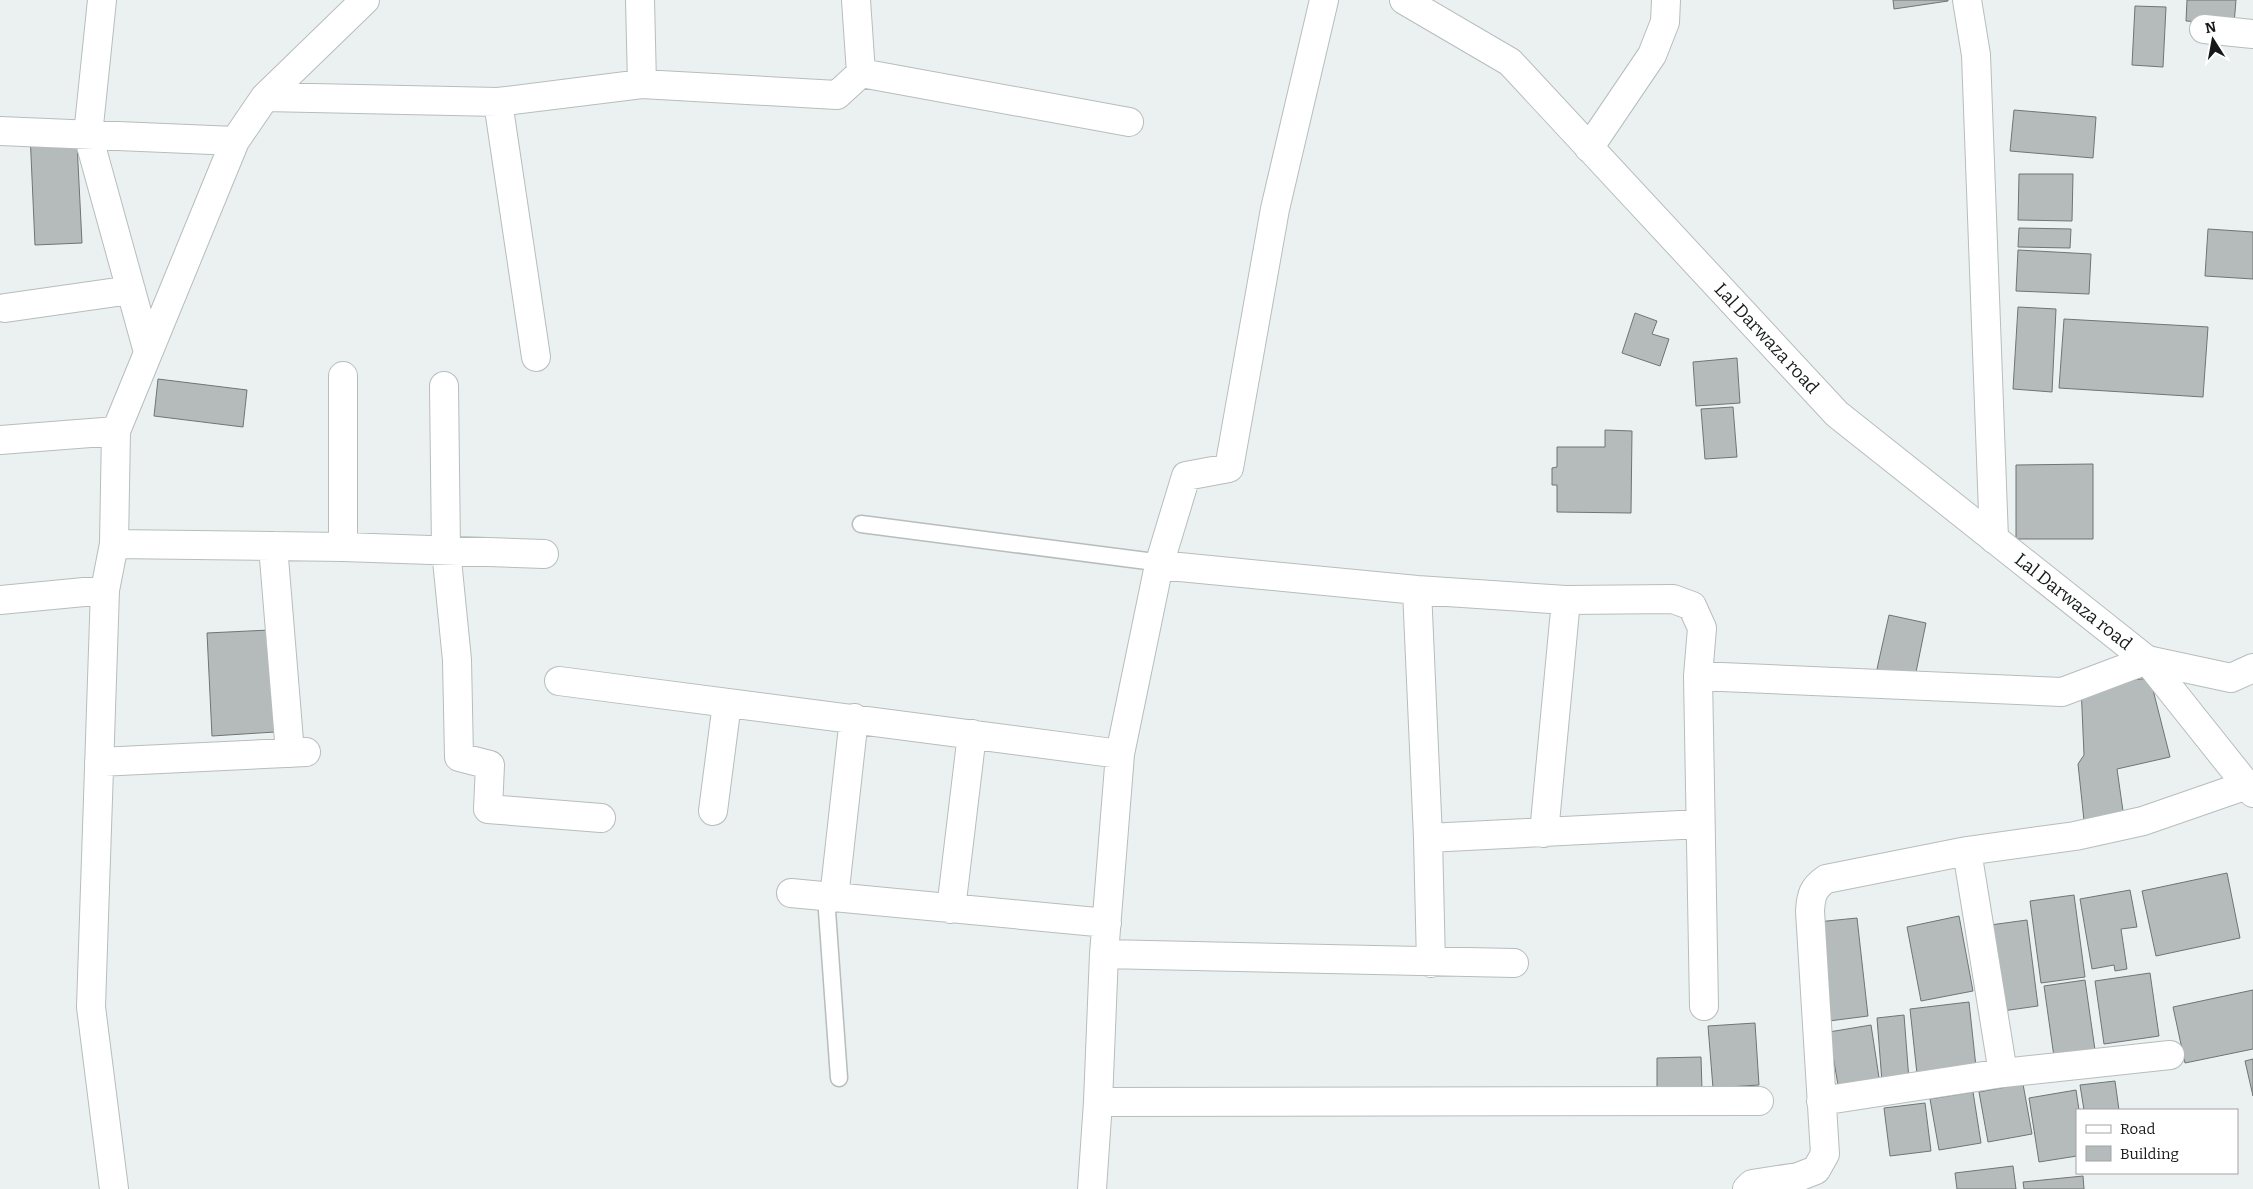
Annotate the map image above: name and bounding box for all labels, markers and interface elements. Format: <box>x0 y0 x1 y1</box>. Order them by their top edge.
north arrow <box>2188 15 2238 65</box>
text: N <box>2204 18 2218 37</box>
street label: Lal Darwaza road <box>1710 278 1824 399</box>
street label: Lal Darwaza road <box>2010 548 2137 655</box>
legend <box>2076 1109 2238 1174</box>
text: Road <box>2120 1120 2155 1138</box>
text: Building <box>2120 1145 2179 1163</box>

